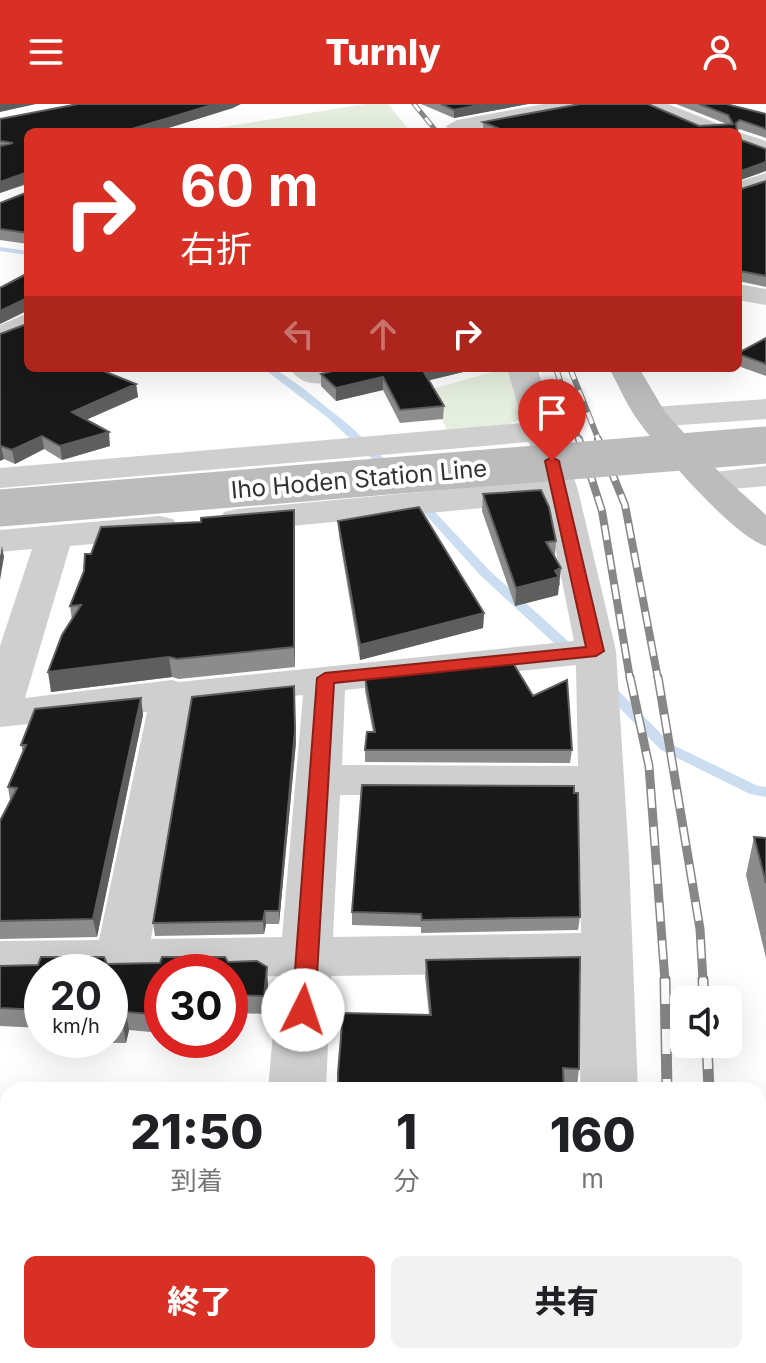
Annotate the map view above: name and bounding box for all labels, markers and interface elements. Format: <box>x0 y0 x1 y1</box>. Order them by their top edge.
icon: menu <box>24 30 68 74</box>
text: Turnly <box>325 30 441 74</box>
icon: person <box>698 30 742 74</box>
text: 60 m <box>180 152 319 220</box>
icon: right <box>48 160 152 264</box>
text: 右折 <box>180 227 252 271</box>
icon: left <box>277 312 321 356</box>
icon: ahead <box>361 312 405 356</box>
icon: right <box>445 312 489 356</box>
pin <box>518 379 586 461</box>
icon: arrive <box>530 391 574 435</box>
street label: Iho Hoden Station Line <box>230 453 488 505</box>
speed limit sign: 30 <box>144 954 248 1058</box>
position arrow <box>261 968 345 1052</box>
text: 20 <box>50 971 102 1020</box>
map controls <box>670 986 742 1058</box>
button: sound <box>670 986 742 1058</box>
text: km/h <box>52 1014 100 1038</box>
text: 21:50 <box>130 1102 263 1161</box>
text: 1 <box>396 1102 417 1161</box>
text: 160 <box>550 1105 636 1164</box>
text: m <box>581 1163 604 1194</box>
text: 到着 <box>171 1165 223 1196</box>
text: 分 <box>394 1165 420 1196</box>
button: 終了 <box>24 1256 375 1348</box>
button: 共有 <box>391 1256 742 1348</box>

